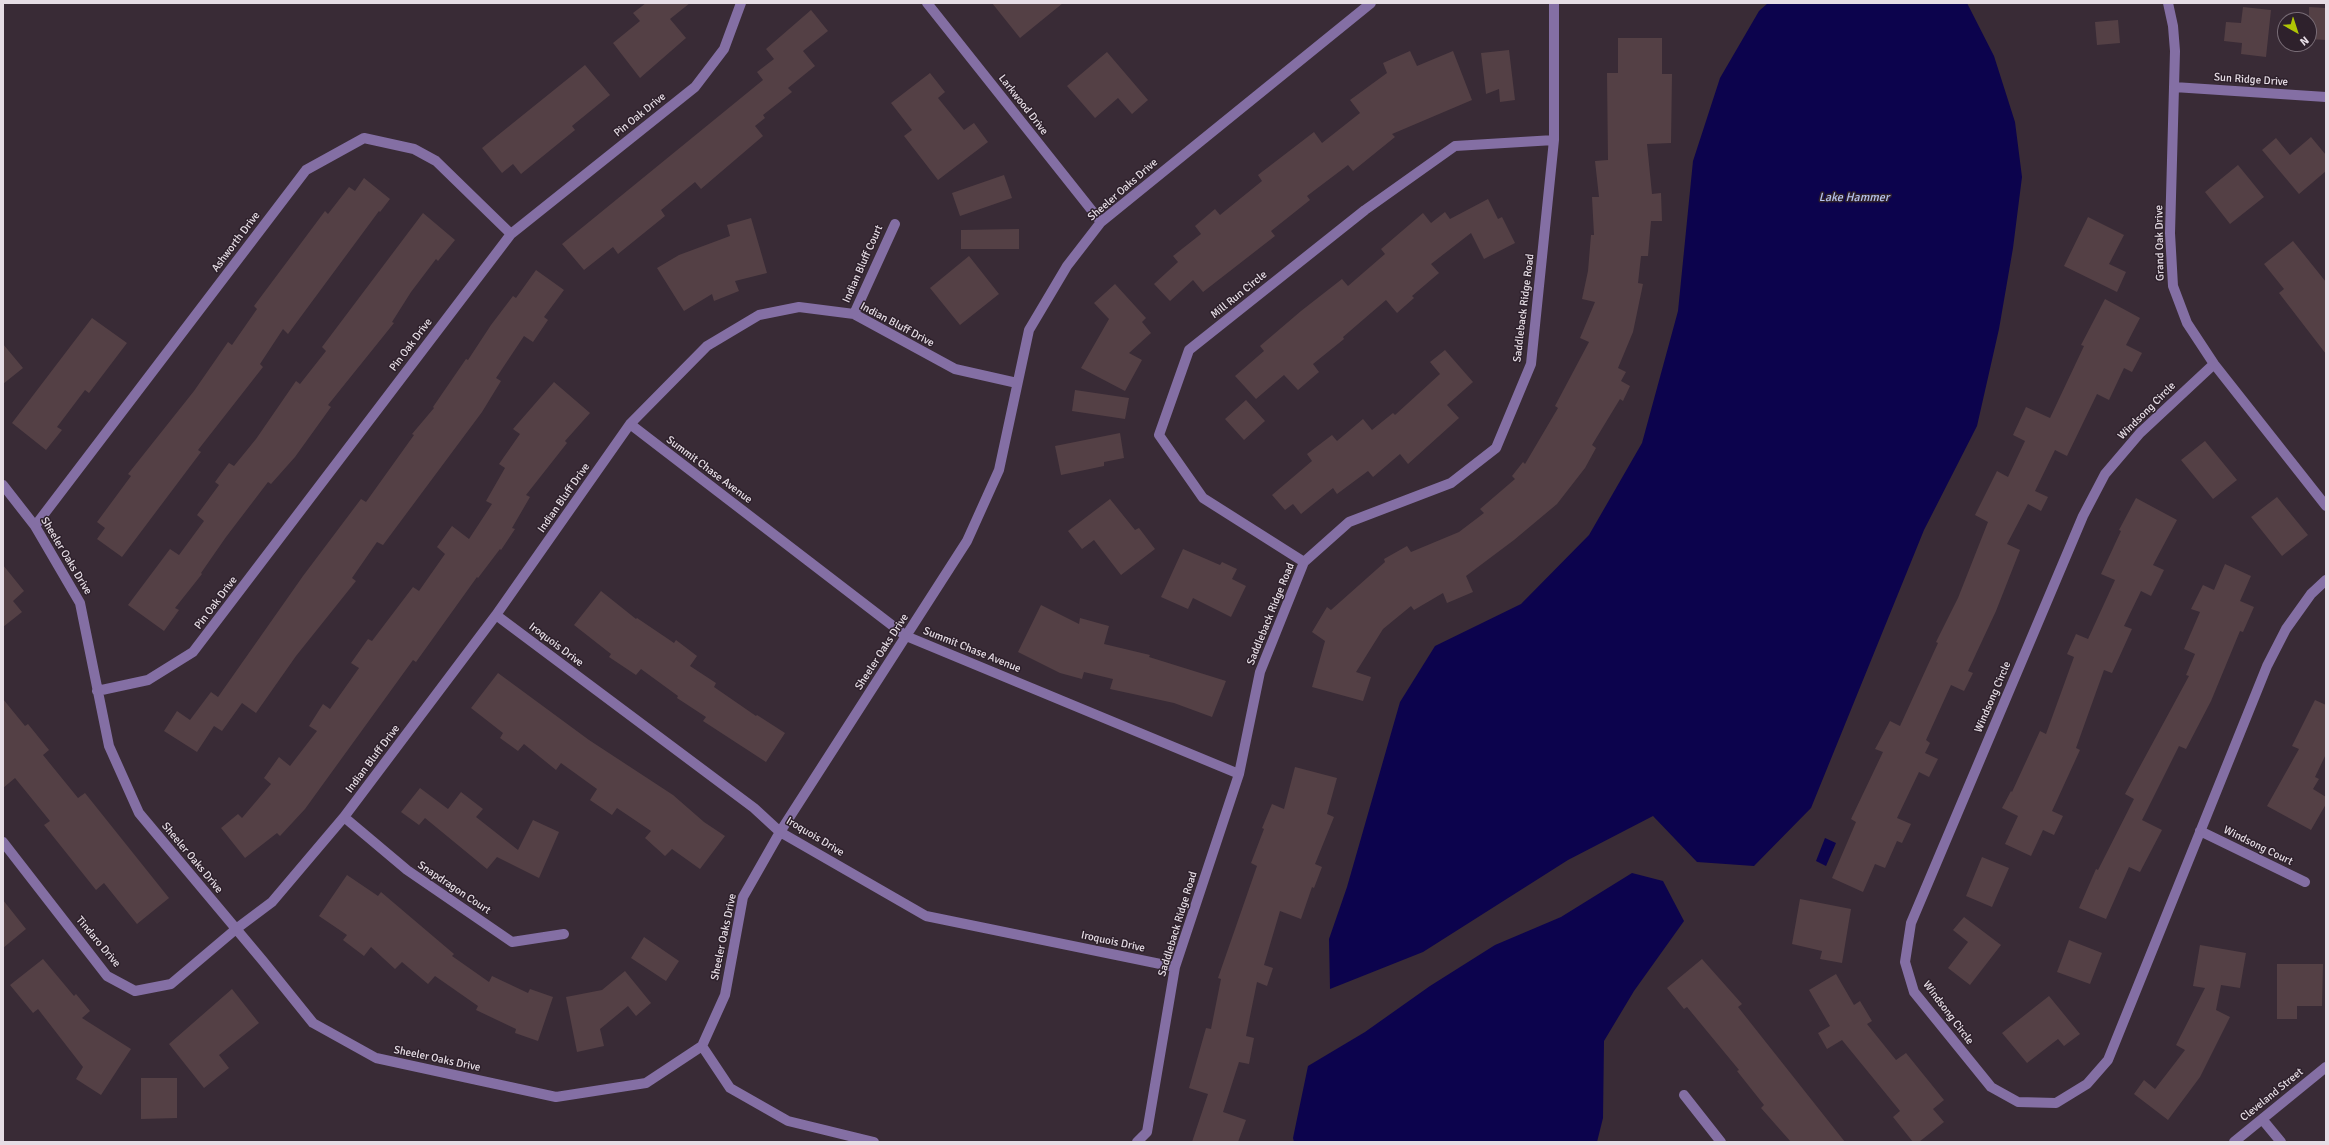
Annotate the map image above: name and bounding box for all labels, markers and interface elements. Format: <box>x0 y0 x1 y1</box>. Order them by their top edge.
north arrow <box>2277 12 2317 52</box>
text: N <box>2297 33 2311 48</box>
street label: Sun Ridge Drive <box>2213 71 2289 89</box>
street label: Larkwood Drive <box>995 72 1051 138</box>
street label: Pin Oak Drive <box>611 90 669 140</box>
street label: Sheeler Oaks Drive <box>1085 156 1161 224</box>
water label: Lake Hammer <box>1819 191 1889 205</box>
street label: Grand Oak Drive <box>2153 205 2167 281</box>
street label: Ashworth Drive <box>209 209 263 275</box>
street label: Indian Bluff Court <box>840 223 886 305</box>
street label: Saddleback Ridge Road <box>1511 253 1537 363</box>
street label: Mill Run Circle <box>1208 268 1270 322</box>
street label: Indian Bluff Drive <box>858 300 936 350</box>
street label: Pin Oak Drive <box>387 316 435 374</box>
street label: Windsong Circle <box>2115 379 2179 443</box>
street label: Summit Chase Avenue <box>663 433 755 507</box>
street label: Indian Bluff Drive <box>535 461 593 535</box>
street label: Sheeler Oaks Drive <box>38 515 94 597</box>
street label: Saddleback Ridge Road <box>1244 561 1298 667</box>
street label: Pin Oak Drive <box>192 574 240 632</box>
street label: Sheeler Oaks Drive <box>852 611 912 693</box>
street label: Iroquois Drive <box>526 620 586 670</box>
street label: Summit Chase Avenue <box>921 624 1023 676</box>
street label: Windsong Circle <box>1972 659 2014 735</box>
street label: Indian Bluff Drive <box>343 722 403 796</box>
street label: Iroquois Drive <box>784 815 846 859</box>
street label: Sheeler Oaks Drive <box>159 820 225 896</box>
street label: Windsong Court <box>2221 824 2295 868</box>
street label: Snapdragon Court <box>415 859 493 917</box>
street label: Saddleback Ridge Road <box>1156 870 1200 978</box>
street label: Sheeler Oaks Drive <box>708 892 740 982</box>
street label: Tindaro Drive <box>73 914 123 970</box>
street label: Iroquois Drive <box>1080 929 1146 955</box>
street label: Windsong Circle <box>1920 979 1976 1047</box>
street label: Sheeler Oaks Drive <box>392 1043 482 1075</box>
street label: Cleveland Street <box>2238 1066 2306 1124</box>

